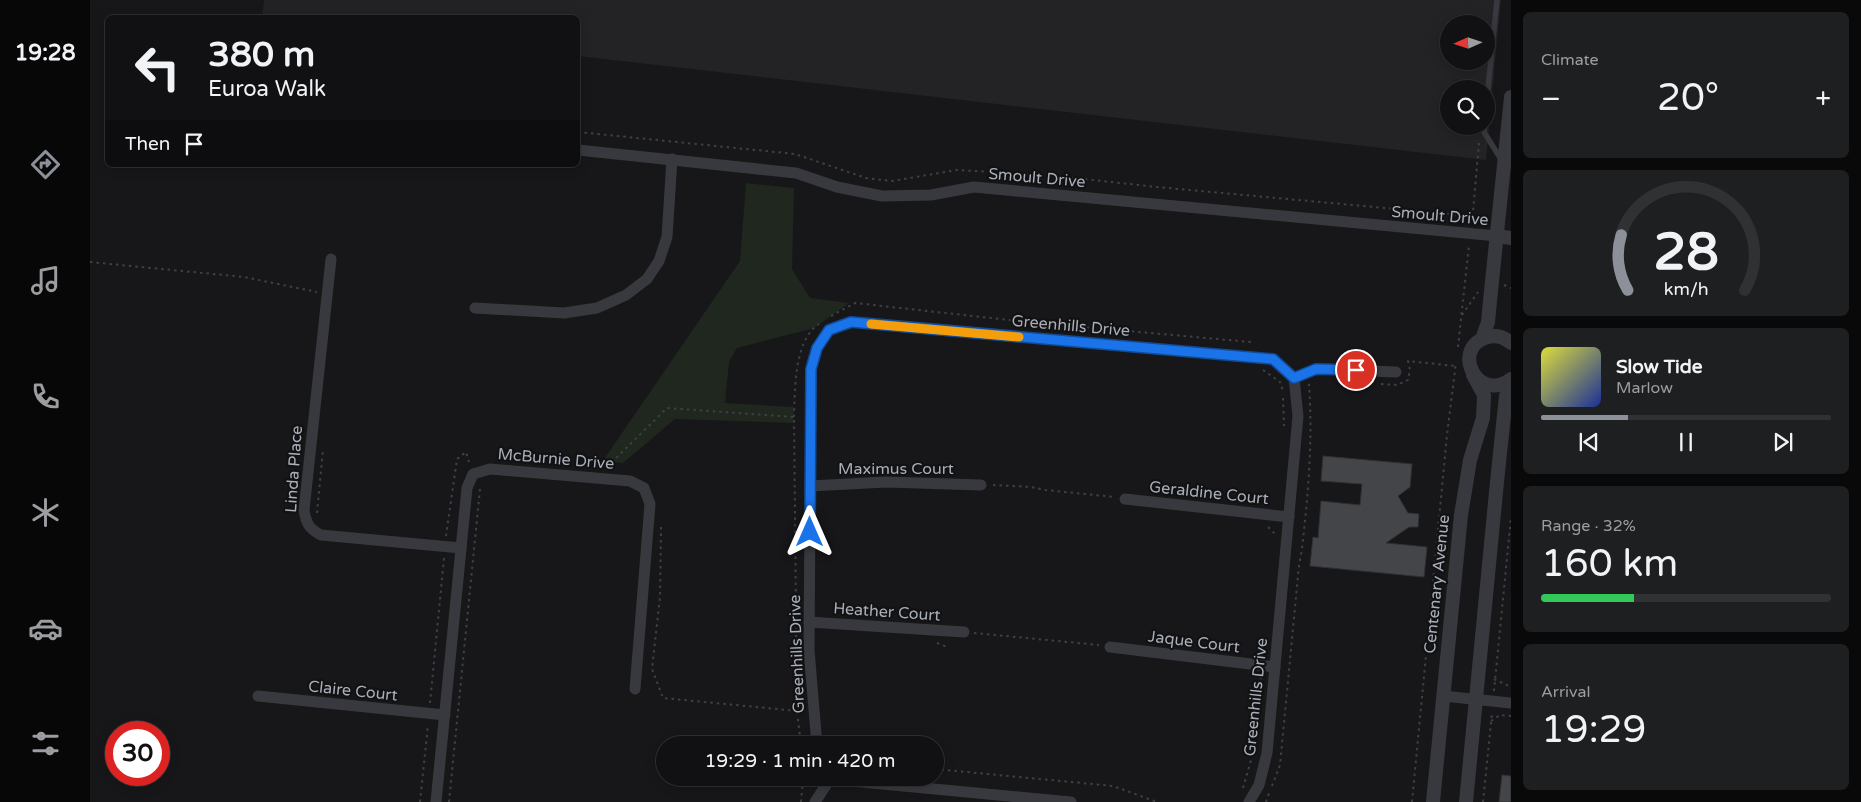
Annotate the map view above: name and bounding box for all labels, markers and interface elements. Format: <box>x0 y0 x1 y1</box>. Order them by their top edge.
north arrow <box>1440 15 1495 70</box>
map controls <box>1440 15 1495 135</box>
text: 380 m <box>208 34 315 76</box>
icon: left <box>125 35 190 100</box>
text: 19:28 <box>15 40 75 66</box>
text: Climate <box>1541 50 1599 70</box>
text: 20° <box>1657 75 1719 121</box>
text: Euroa Walk <box>208 76 326 102</box>
button: search <box>1440 80 1495 135</box>
text: − <box>1541 82 1561 116</box>
text: + <box>1815 82 1831 116</box>
icon: arrive <box>180 130 208 158</box>
text: Then <box>125 133 170 155</box>
icon: directions <box>28 147 63 182</box>
street label: Smoult Drive <box>987 164 1086 192</box>
street label: Smoult Drive <box>1390 202 1489 230</box>
text: 28 <box>1653 221 1719 284</box>
icon: music <box>28 263 63 298</box>
text: km/h <box>1664 279 1708 300</box>
street label: Greenhills Drive <box>1011 311 1131 341</box>
pin <box>1335 349 1377 391</box>
icon: arrive <box>1342 356 1370 384</box>
text: Slow Tide <box>1616 356 1703 378</box>
text: Marlow <box>1616 378 1673 398</box>
icon: phone <box>28 379 63 414</box>
street label: Linda Place <box>281 425 307 513</box>
icon: previous <box>1575 428 1603 456</box>
icon: pause <box>1672 428 1700 456</box>
icon: next <box>1769 428 1797 456</box>
street label: McBurnie Drive <box>497 444 615 474</box>
street label: Maximus Court <box>838 459 954 479</box>
street label: Geraldine Court <box>1148 477 1270 509</box>
icon: climate <box>28 495 63 530</box>
position arrow <box>783 505 835 557</box>
street label: Centenary Avenue <box>1420 514 1454 654</box>
text: Range · 32% <box>1541 516 1636 536</box>
text: 160 km <box>1541 541 1678 587</box>
street label: Greenhills Drive <box>785 594 809 714</box>
street label: Heather Court <box>833 598 941 626</box>
icon: car <box>28 611 63 646</box>
street label: Jaque Court <box>1147 626 1241 658</box>
street label: Greenhills Drive <box>1240 637 1272 757</box>
street label: Claire Court <box>307 676 399 706</box>
text: Arrival <box>1541 682 1590 702</box>
text: 19:29 <box>1541 707 1646 753</box>
speed limit sign: 30 <box>105 721 170 786</box>
icon: filters <box>28 726 63 761</box>
text: 19:29 · 1 min · 420 m <box>704 750 896 772</box>

